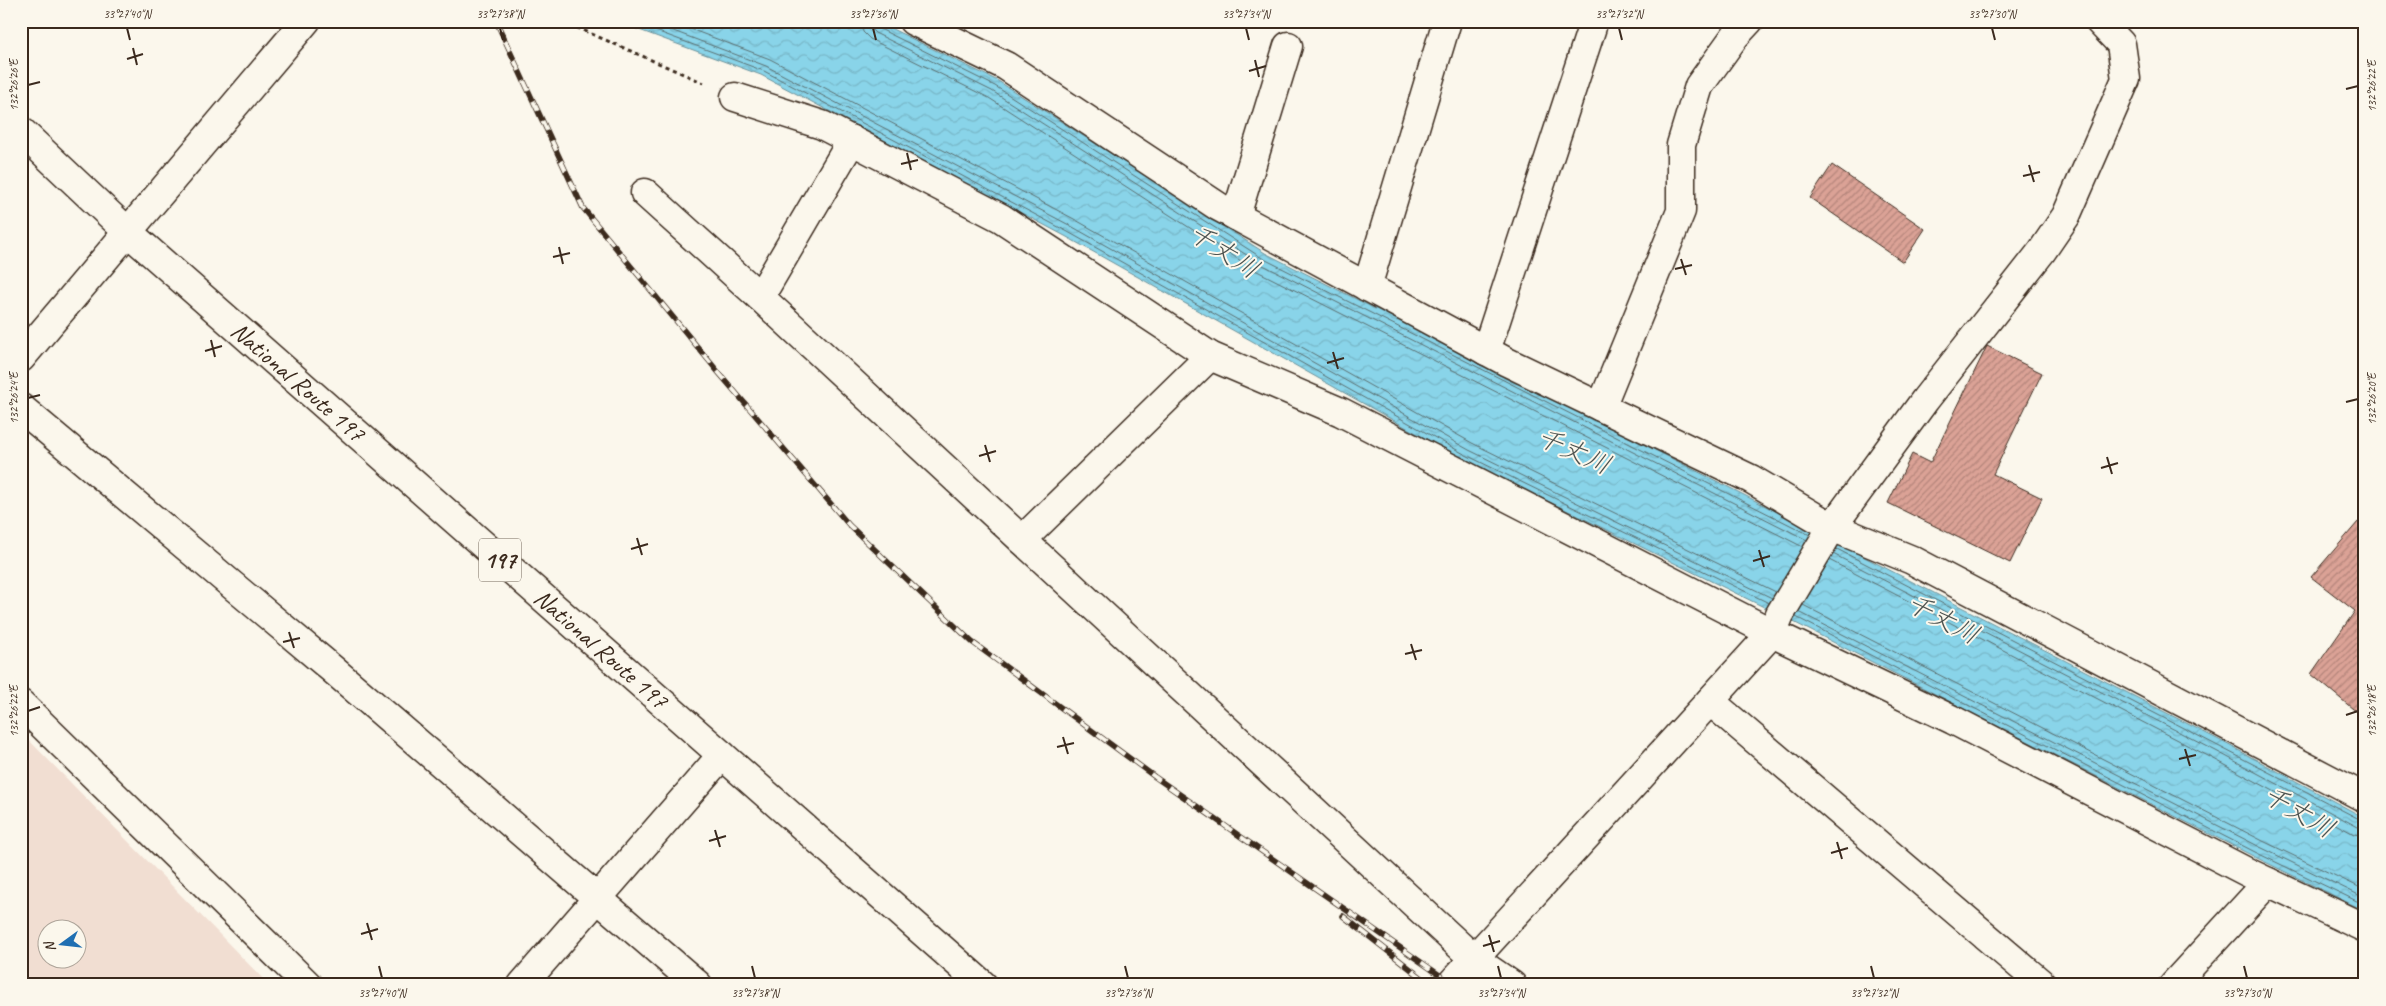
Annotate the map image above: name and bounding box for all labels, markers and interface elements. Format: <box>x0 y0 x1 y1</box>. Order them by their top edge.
text: 33°27'40"N <box>103 6 152 22</box>
text: 33°27'38"N <box>476 6 525 22</box>
text: 33°27'36"N <box>849 6 898 22</box>
text: 33°27'34"N <box>1222 6 1271 22</box>
text: 33°27'32"N <box>1595 6 1644 22</box>
text: 33°27'30"N <box>1968 6 2017 22</box>
text: 132°26'26"E <box>6 57 22 111</box>
text: 132°26'22"E <box>2364 58 2380 112</box>
water label: 千丈川 <box>1182 216 1266 286</box>
street label: National Route 197 <box>224 315 373 450</box>
text: 132°26'24"E <box>6 370 22 424</box>
text: 132°26'20"E <box>2364 371 2380 425</box>
water label: 千丈川 <box>1532 420 1616 482</box>
road number: 197 <box>479 538 521 582</box>
street label: National Route 197 <box>527 582 676 717</box>
water label: 千丈川 <box>1901 586 1985 652</box>
text: 132°26'22"E <box>6 683 22 737</box>
text: 132°26'18"E <box>2364 683 2380 737</box>
water label: 千丈川 <box>2257 778 2341 846</box>
north arrow <box>38 918 88 968</box>
text: N <box>40 939 59 954</box>
text: 33°27'40"N <box>358 985 407 1001</box>
text: 33°27'38"N <box>731 985 780 1001</box>
text: 33°27'36"N <box>1104 985 1153 1001</box>
text: 33°27'34"N <box>1477 985 1526 1001</box>
text: 33°27'32"N <box>1850 985 1899 1001</box>
text: 33°27'30"N <box>2223 985 2272 1001</box>

